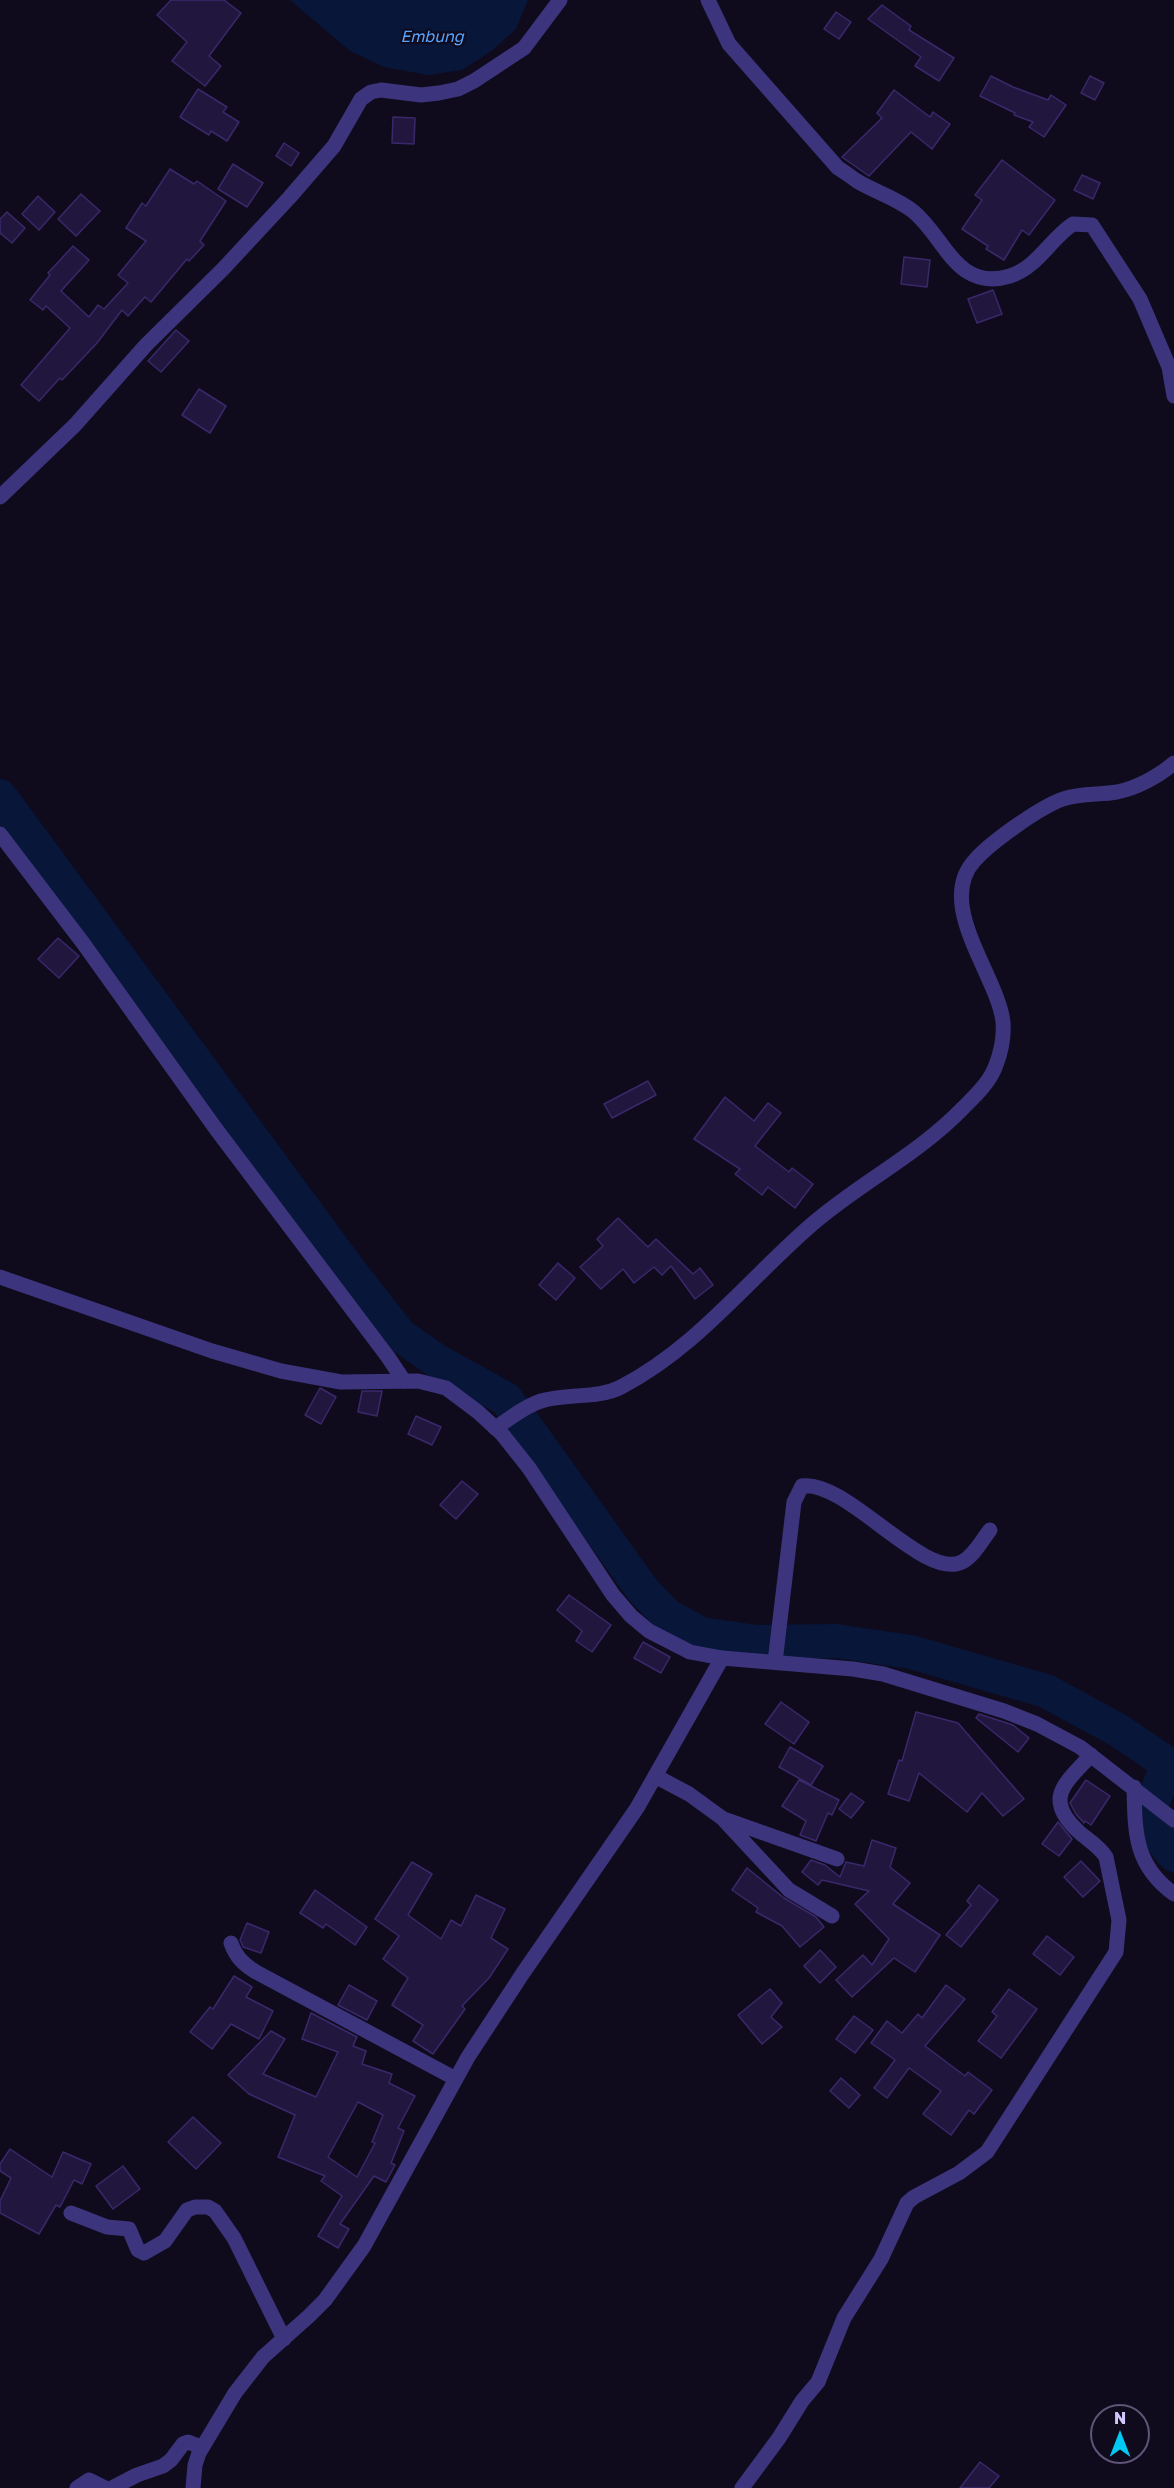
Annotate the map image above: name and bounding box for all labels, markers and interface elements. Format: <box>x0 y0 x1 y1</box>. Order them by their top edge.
water label: Embung <box>400 27 464 47</box>
north arrow <box>1090 2404 1150 2464</box>
text: N <box>1114 2408 1126 2428</box>

